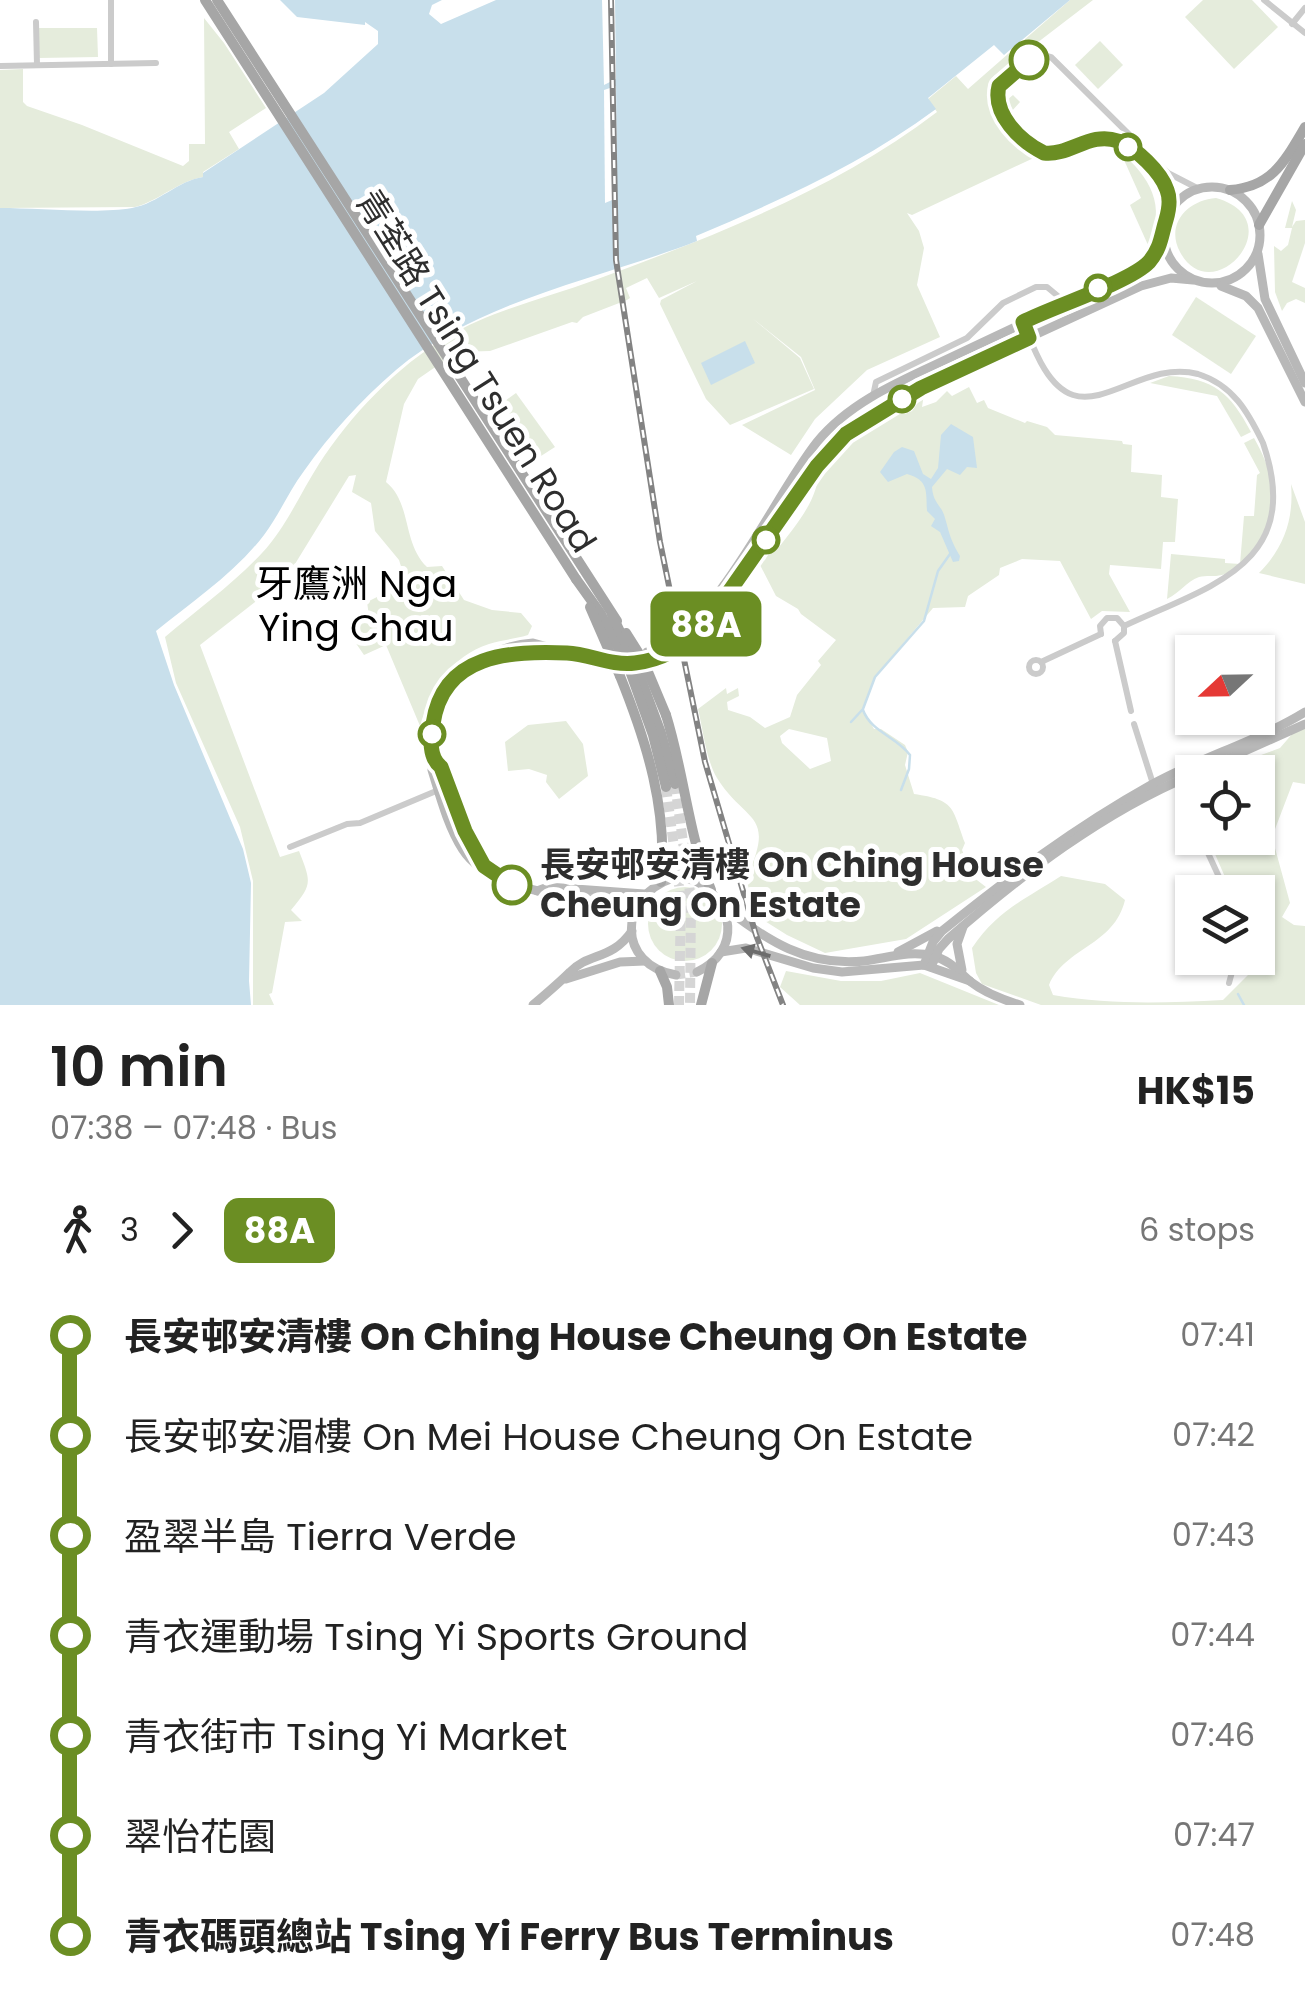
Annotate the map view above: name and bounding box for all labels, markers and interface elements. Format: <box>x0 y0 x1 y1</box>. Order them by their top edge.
unlabelled marker <box>1010 41 1048 79</box>
unlabelled marker <box>1115 134 1141 160</box>
street label: 青荃路 Tsing Tsuen Road <box>344 180 608 562</box>
unlabelled marker <box>1085 275 1111 301</box>
unlabelled marker <box>889 386 915 412</box>
unlabelled marker <box>753 527 779 553</box>
district label: 牙鷹洲 Nga Ying Chau <box>255 557 457 654</box>
line badge: 88A <box>648 592 764 656</box>
text: 88A <box>670 600 742 649</box>
north arrow <box>1175 635 1275 735</box>
map controls <box>1175 635 1275 975</box>
unlabelled marker <box>419 721 445 747</box>
button: locate <box>1175 755 1275 855</box>
place label: 長安邨安清樓 On Ching House Cheung On Estate <box>540 840 1044 929</box>
marker: 長安邨安清樓 On Ching House Cheung On Estate <box>493 866 531 904</box>
button: layers <box>1175 875 1275 975</box>
one-way arrow <box>740 944 771 960</box>
text: 10 min <box>50 1028 228 1105</box>
text: HK$15 <box>1137 1064 1255 1117</box>
text: 07:38 – 07:48 · Bus <box>50 1105 338 1150</box>
icon: walk <box>50 1203 105 1258</box>
icon: forward <box>154 1203 209 1258</box>
text: 88A <box>244 1206 315 1255</box>
text: 3 <box>120 1207 139 1252</box>
text: 6 stops <box>1139 1207 1255 1252</box>
text: 長安邨安清樓 On Ching House Cheung On Estate <box>124 1310 1028 1363</box>
text: 07:41 <box>1180 1312 1255 1357</box>
text: 長安邨安湄樓 On Mei House Cheung On Estate <box>124 1410 973 1463</box>
text: 07:42 <box>1172 1412 1255 1457</box>
text: 盈翠半島 Tierra Verde <box>124 1510 516 1563</box>
text: 07:43 <box>1172 1512 1255 1557</box>
text: 青衣運動場 Tsing Yi Sports Ground <box>124 1610 748 1663</box>
text: 07:44 <box>1170 1612 1255 1657</box>
text: 青衣街市 Tsing Yi Market <box>124 1710 567 1763</box>
text: 07:46 <box>1170 1712 1255 1757</box>
text: 翠怡花園 <box>124 1810 276 1863</box>
text: 07:47 <box>1173 1812 1255 1857</box>
text: 青衣碼頭總站 Tsing Yi Ferry Bus Terminus <box>124 1910 894 1963</box>
text: 07:48 <box>1170 1912 1255 1957</box>

